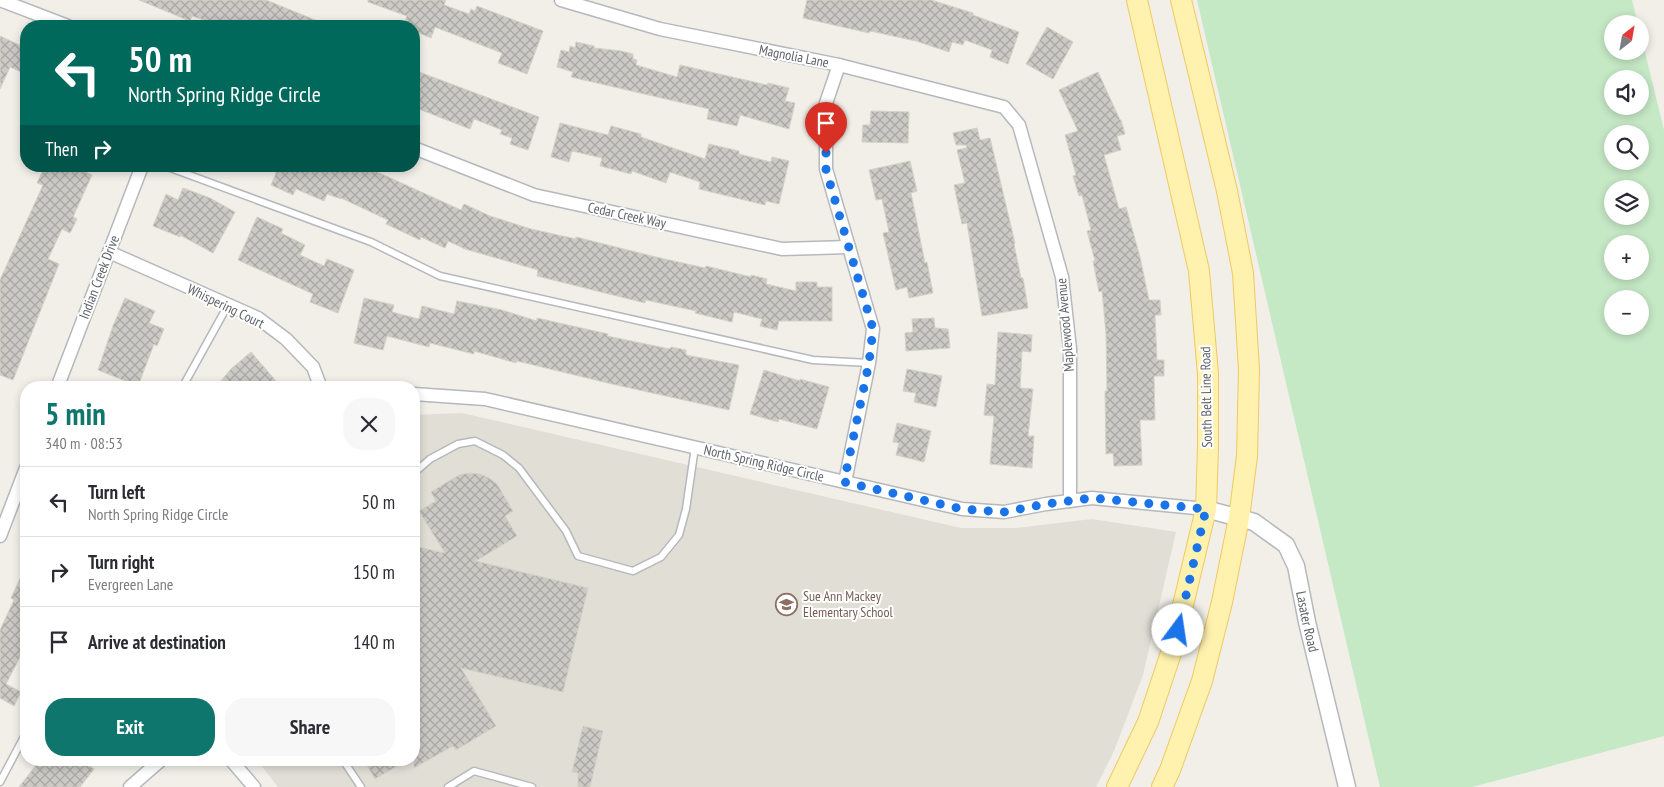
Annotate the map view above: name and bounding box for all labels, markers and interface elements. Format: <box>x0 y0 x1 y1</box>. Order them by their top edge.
north arrow <box>1604 15 1649 60</box>
map controls <box>1604 15 1649 335</box>
text: 50 m <box>128 36 192 82</box>
icon: left <box>45 40 110 105</box>
street label: Magnolia Lane <box>758 40 831 72</box>
button: sound <box>1604 70 1649 115</box>
text: North Spring Ridge Circle <box>128 80 321 108</box>
pin <box>805 102 847 153</box>
icon: arrive <box>812 109 840 137</box>
button: search <box>1604 125 1649 170</box>
icon: right <box>88 135 116 163</box>
text: Then <box>45 137 78 161</box>
button: layers <box>1604 180 1649 225</box>
street label: Cedar Creek Way <box>586 198 668 232</box>
street label: Indian Creek Drive <box>75 232 123 321</box>
button: + <box>1604 235 1649 280</box>
street label: Maplewood Avenue <box>1052 277 1078 373</box>
street label: Whispering Court <box>185 280 268 332</box>
button: − <box>1604 290 1649 335</box>
street label: South Belt Line Road <box>1196 346 1216 448</box>
text: 5 min <box>45 394 106 433</box>
button: close <box>343 398 395 450</box>
text: 340 m · 08:53 <box>45 433 123 453</box>
street label: North Spring Ridge Circle <box>702 440 826 486</box>
text: Turn left <box>88 480 145 504</box>
icon: left <box>45 488 73 516</box>
text: 50 m <box>362 490 395 514</box>
text: North Spring Ridge Circle <box>88 504 228 524</box>
text: Turn right <box>88 550 154 574</box>
icon: right <box>45 558 73 586</box>
text: 150 m <box>353 560 395 584</box>
text: Evergreen Lane <box>88 574 173 594</box>
place label: Sue Ann Mackey Elementary School <box>803 587 893 621</box>
street label: Lasater Road <box>1292 589 1323 654</box>
school or university icon: Sue Ann Mackey Elementary School <box>775 592 799 616</box>
position arrow <box>1151 603 1203 655</box>
icon: arrive <box>45 628 73 656</box>
text: Arrive at destination <box>88 630 226 654</box>
text: 140 m <box>353 630 395 654</box>
button: Exit <box>45 698 215 756</box>
button: Share <box>225 698 395 756</box>

